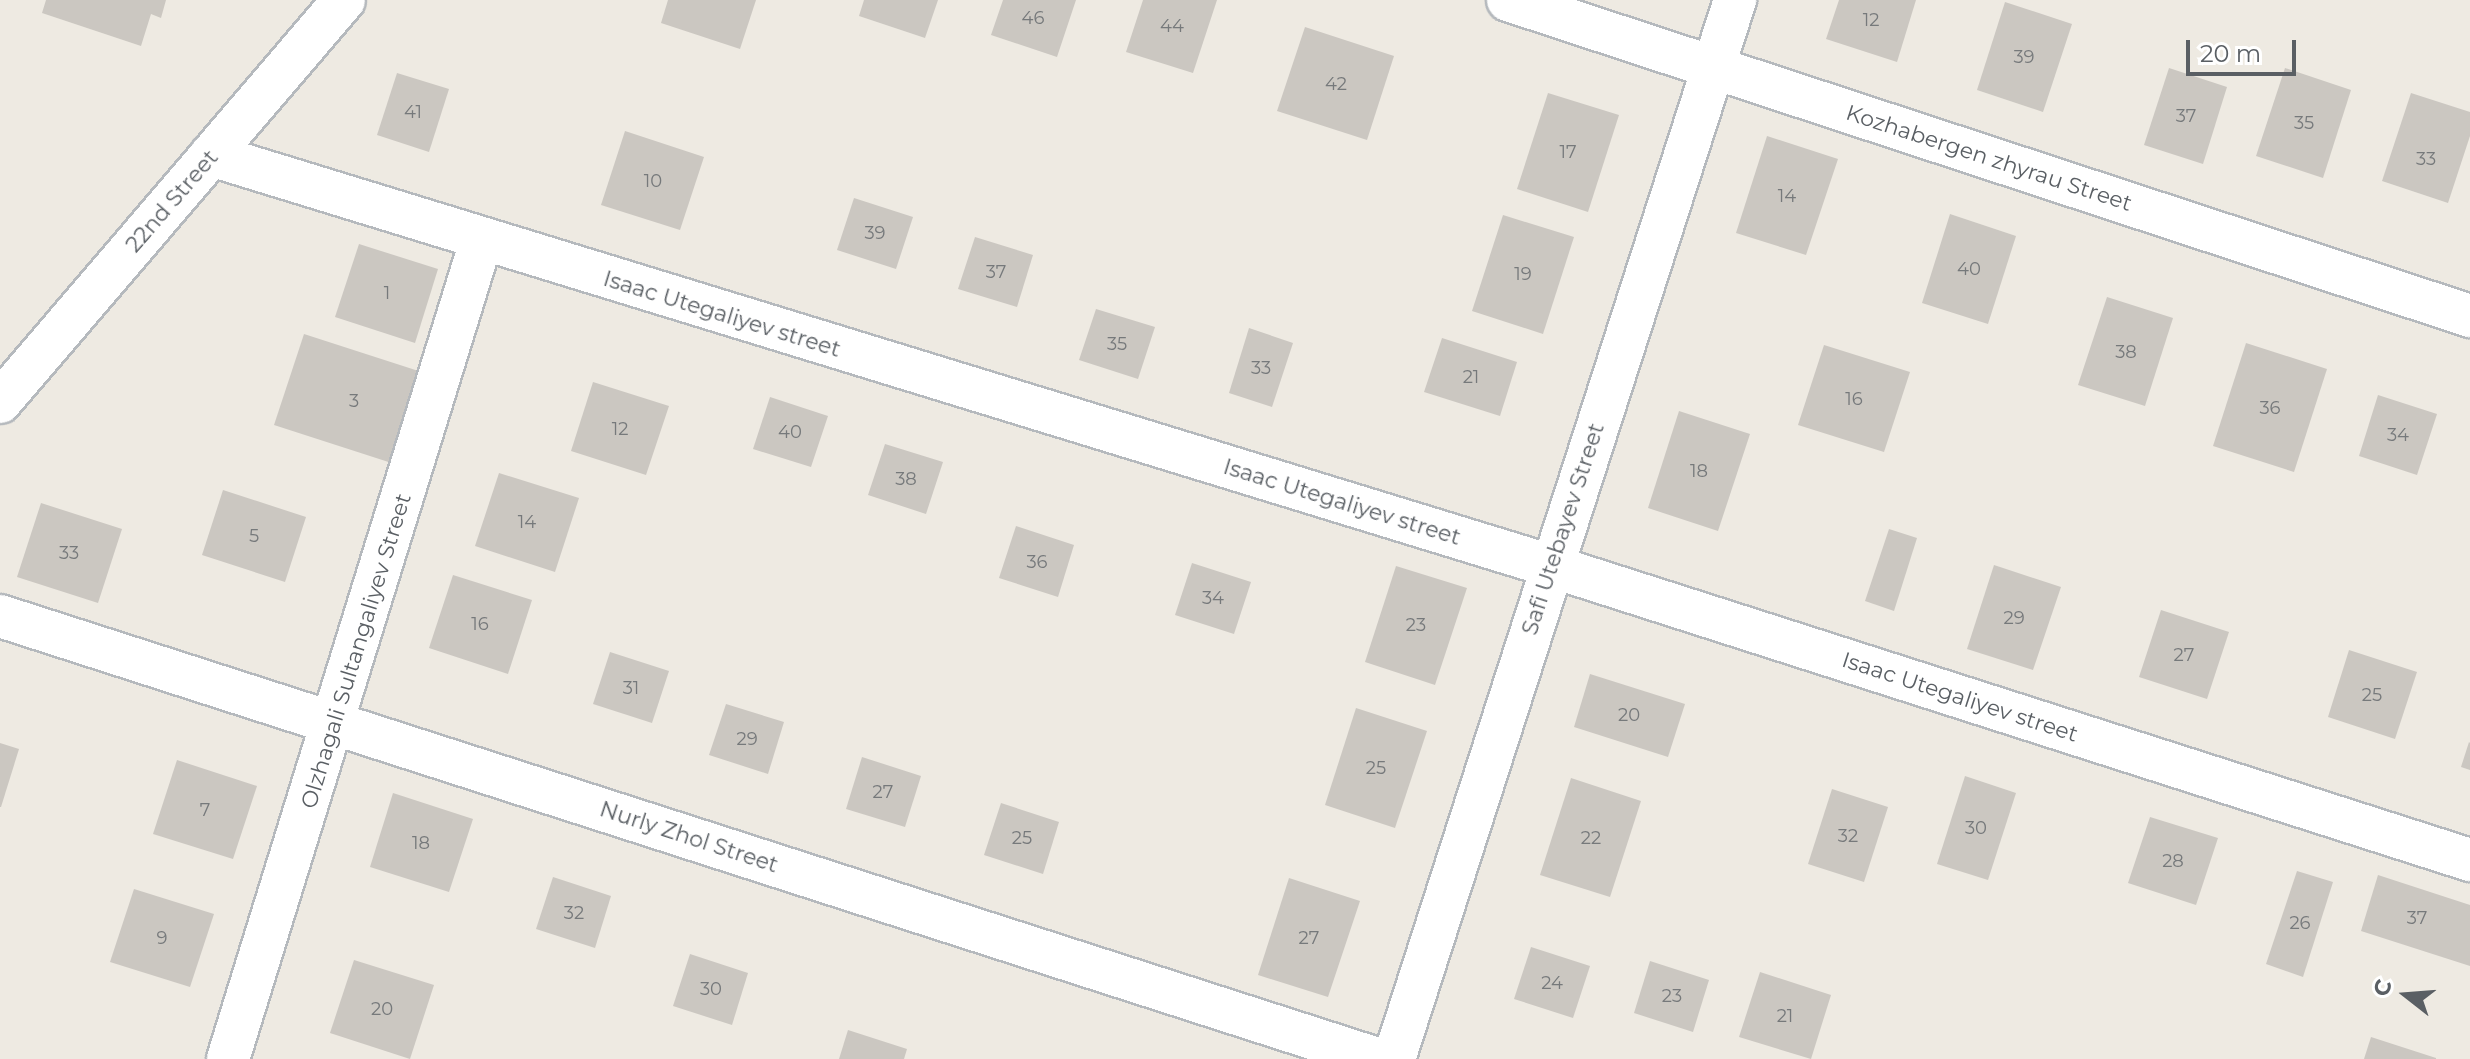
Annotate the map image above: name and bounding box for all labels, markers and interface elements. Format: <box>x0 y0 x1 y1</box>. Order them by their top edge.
house number: 46 <box>1022 7 1044 29</box>
house number: 12 <box>1863 9 1879 31</box>
house number: 44 <box>1160 15 1184 37</box>
scale bar <box>2190 24 2300 74</box>
text: 20 m <box>2200 39 2261 68</box>
house number: 39 <box>2013 46 2035 68</box>
house number: 42 <box>1325 73 1347 95</box>
street label: Kozhabergen zhyrau Street <box>1843 99 2135 217</box>
house number: 41 <box>404 101 422 123</box>
house number: 37 <box>2176 105 2196 127</box>
house number: 35 <box>2294 112 2314 134</box>
house number: 17 <box>1559 141 1577 163</box>
street label: 22nd Street <box>120 144 224 258</box>
house number: 33 <box>2416 148 2436 170</box>
house number: 10 <box>644 170 662 192</box>
house number: 14 <box>1778 185 1796 207</box>
house number: 39 <box>864 222 886 244</box>
house number: 40 <box>1957 258 1981 280</box>
house number: 37 <box>986 261 1006 283</box>
house number: 19 <box>1514 263 1532 285</box>
street label: Isaac Utegaliyev street <box>600 265 844 363</box>
house number: 1 <box>384 282 390 304</box>
house number: 35 <box>1107 333 1127 355</box>
house number: 38 <box>2115 341 2137 363</box>
house number: 33 <box>1251 357 1271 379</box>
house number: 21 <box>1463 366 1479 388</box>
house number: 16 <box>1845 388 1863 410</box>
house number: 3 <box>349 390 359 412</box>
house number: 36 <box>2259 397 2281 419</box>
house number: 12 <box>612 418 628 440</box>
street label: Safi Utebayev Street <box>1516 420 1610 638</box>
house number: 40 <box>778 421 802 443</box>
house number: 34 <box>2387 424 2409 446</box>
street label: Isaac Utegaliyev street <box>1220 453 1464 551</box>
house number: 18 <box>1690 460 1708 482</box>
house number: 38 <box>895 468 917 490</box>
street label: Olzhagali Sultangaliyev Street <box>295 490 417 812</box>
house number: 14 <box>518 511 536 533</box>
house number: 5 <box>249 525 259 547</box>
house number: 33 <box>59 542 79 564</box>
house number: 36 <box>1026 551 1048 573</box>
house number: 34 <box>1202 587 1224 609</box>
house number: 29 <box>2003 607 2025 629</box>
house number: 16 <box>471 613 489 635</box>
house number: 23 <box>1406 614 1426 636</box>
house number: 27 <box>2174 644 2194 666</box>
street label: Isaac Utegaliyev street <box>1839 646 2081 748</box>
house number: 31 <box>623 677 639 699</box>
house number: 25 <box>2362 684 2382 706</box>
house number: 20 <box>1618 704 1640 726</box>
house number: 29 <box>736 728 758 750</box>
house number: 25 <box>1366 757 1386 779</box>
house number: 27 <box>873 781 893 803</box>
street label: Nurly Zhol Street <box>596 796 782 878</box>
house number: 7 <box>200 799 210 821</box>
house number: 30 <box>1965 817 1987 839</box>
house number: 32 <box>1838 825 1858 847</box>
house number: 25 <box>1012 827 1032 849</box>
house number: 22 <box>1581 827 1601 849</box>
house number: 18 <box>412 832 430 854</box>
house number: 28 <box>2162 850 2184 872</box>
house number: 32 <box>564 902 584 924</box>
house number: 37 <box>2407 907 2427 929</box>
house number: 26 <box>2289 912 2311 934</box>
house number: 9 <box>157 927 167 949</box>
house number: 27 <box>1299 927 1319 949</box>
north arrow <box>2366 955 2446 1035</box>
house number: 24 <box>1541 972 1563 994</box>
text: С <box>2367 976 2398 999</box>
house number: 30 <box>700 978 722 1000</box>
house number: 23 <box>1662 985 1682 1007</box>
house number: 20 <box>371 998 393 1020</box>
house number: 21 <box>1777 1005 1793 1027</box>

